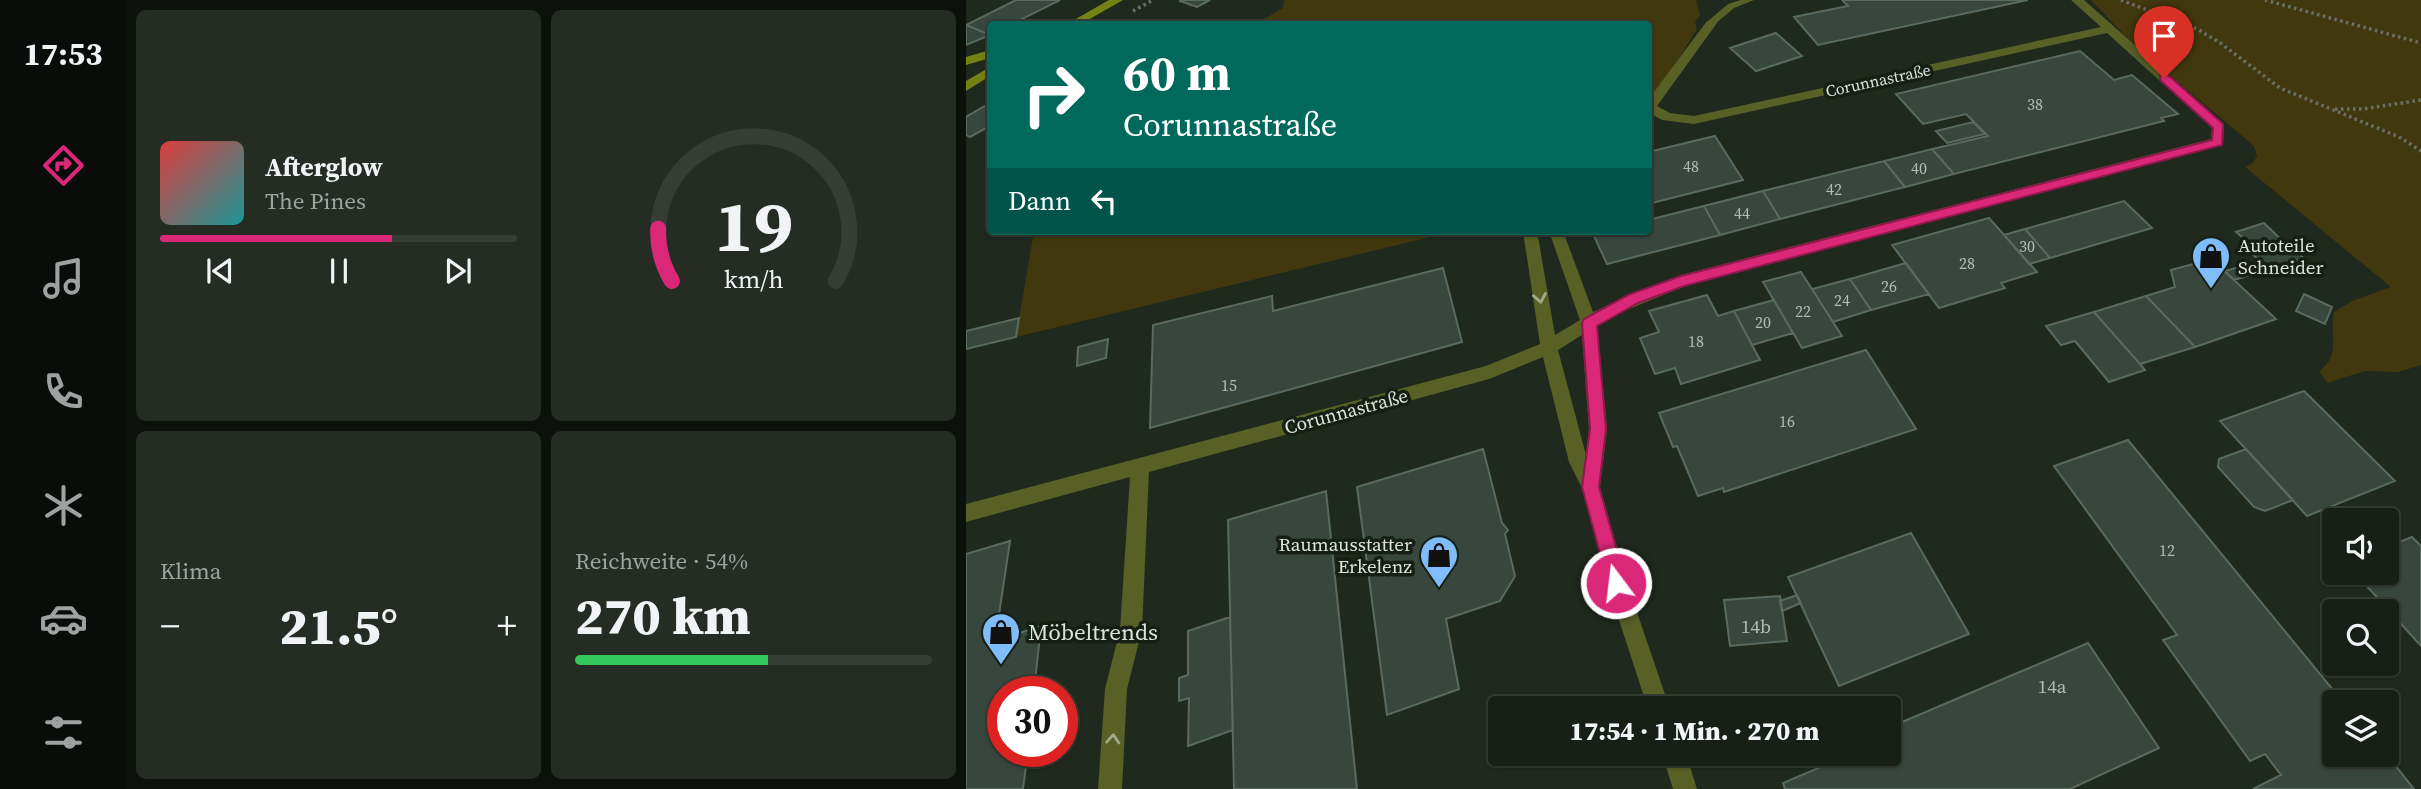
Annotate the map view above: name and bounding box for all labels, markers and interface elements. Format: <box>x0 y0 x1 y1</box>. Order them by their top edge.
pin <box>2134 6 2194 78</box>
icon: arrive <box>2145 17 2183 55</box>
text: 17:53 <box>24 32 102 76</box>
text: 60 m <box>1123 39 1231 106</box>
icon: right <box>1008 49 1099 140</box>
street label: Corunnastraße <box>1823 58 1933 102</box>
house number: 38 <box>2027 93 2043 115</box>
text: Corunnastraße <box>1123 103 1337 147</box>
icon: directions <box>39 141 88 190</box>
text: Afterglow <box>265 149 383 185</box>
house number: 48 <box>1683 155 1699 177</box>
house number: 40 <box>1911 157 1927 179</box>
text: 19 <box>714 177 793 276</box>
house number: 42 <box>1826 178 1842 200</box>
icon: left <box>1085 182 1123 220</box>
text: Dann <box>1008 183 1071 219</box>
text: The Pines <box>265 185 366 217</box>
house number: 44 <box>1734 202 1750 224</box>
place label: Autoteile Schneider <box>2238 232 2324 280</box>
house number: 30 <box>2019 235 2035 257</box>
shop icon: Autoteile Schneider <box>2190 235 2232 290</box>
icon: previous <box>201 252 239 290</box>
icon: pause <box>320 252 358 290</box>
icon: next <box>439 252 477 290</box>
house number: 28 <box>1959 252 1975 274</box>
icon: music <box>39 254 88 303</box>
text: km/h <box>724 262 783 296</box>
house number: 26 <box>1881 275 1897 297</box>
house number: 24 <box>1834 289 1850 311</box>
one-way arrow <box>1532 292 1547 304</box>
house number: 22 <box>1795 300 1811 322</box>
house number: 20 <box>1755 311 1771 333</box>
house number: 18 <box>1688 330 1704 352</box>
icon: phone <box>39 367 88 416</box>
house number: 15 <box>1221 374 1237 396</box>
street label: Corunnastraße <box>1281 382 1411 440</box>
house number: 16 <box>1779 410 1795 432</box>
icon: climate <box>39 481 88 530</box>
map controls <box>2322 508 2399 767</box>
button: sound <box>2322 508 2399 585</box>
place label: Raumausstatter Erkelenz <box>1278 531 1412 579</box>
shop icon: Raumausstatter Erkelenz <box>1418 534 1460 589</box>
house number: 12 <box>2159 539 2175 561</box>
text: Reichweite · 54% <box>575 545 748 577</box>
position arrow <box>1579 546 1653 620</box>
text: Klima <box>160 555 221 587</box>
text: 270 km <box>575 580 751 651</box>
text: 21.5° <box>279 590 398 661</box>
icon: car <box>39 594 88 643</box>
button: search <box>2322 599 2399 676</box>
text: − <box>160 600 180 652</box>
text: + <box>497 600 517 652</box>
shop icon: Möbeltrends <box>980 611 1022 666</box>
house number: 14b <box>1741 613 1771 639</box>
place label: Möbeltrends <box>1028 616 1158 648</box>
house number: 14a <box>2038 673 2067 699</box>
speed limit sign: 30 <box>987 676 1078 767</box>
button: layers <box>2322 690 2399 767</box>
icon: filters <box>39 708 88 757</box>
text: 17:54 · 1 Min. · 270 m <box>1570 713 1819 749</box>
one-way arrow <box>1105 733 1120 744</box>

